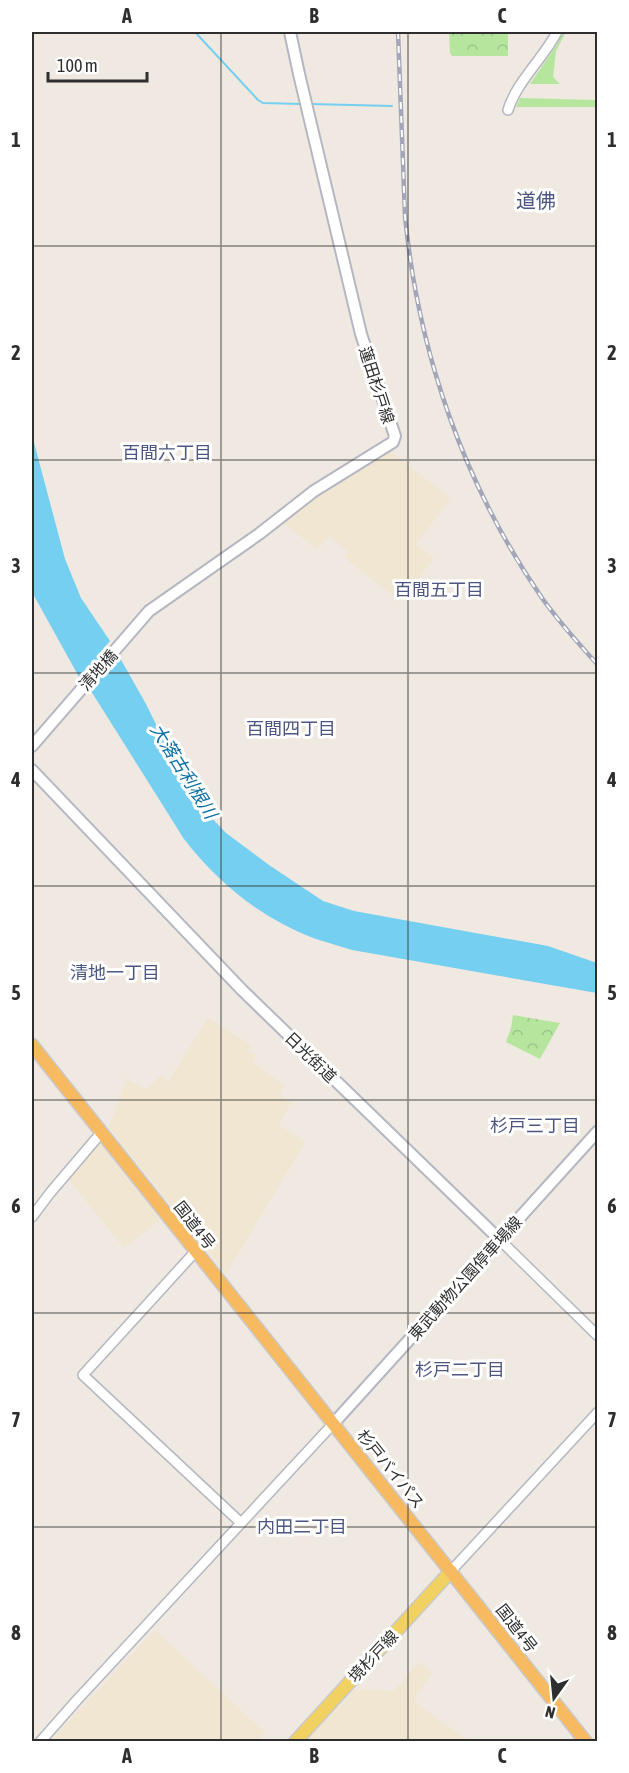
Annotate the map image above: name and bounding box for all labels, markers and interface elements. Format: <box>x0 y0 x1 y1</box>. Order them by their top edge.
text: A <box>121 4 132 27</box>
text: B <box>309 4 319 27</box>
text: C <box>498 4 507 27</box>
scale bar <box>48 45 147 83</box>
text: 100 m <box>57 55 98 76</box>
text: 1 <box>11 128 21 151</box>
text: 1 <box>607 128 617 151</box>
district label: 道佛 <box>516 189 556 212</box>
text: 2 <box>11 341 21 364</box>
text: 2 <box>607 341 617 364</box>
street label: 蓮田杉戸線 <box>356 344 398 426</box>
district label: 百間六丁目 <box>122 442 212 463</box>
text: 3 <box>11 554 21 577</box>
text: 3 <box>607 554 617 577</box>
district label: 百間五丁目 <box>394 579 484 600</box>
street label: 清地橋 <box>75 646 121 694</box>
district label: 百間四丁目 <box>246 718 336 739</box>
water label: 大落古利根川 <box>146 720 223 824</box>
text: 4 <box>10 768 21 791</box>
text: 4 <box>606 768 617 791</box>
district label: 清地一丁目 <box>70 962 160 983</box>
text: 5 <box>11 981 21 1004</box>
text: 5 <box>607 981 617 1004</box>
street label: 日光街道 <box>282 1028 340 1086</box>
district label: 杉戸三丁目 <box>490 1115 580 1136</box>
text: 6 <box>11 1194 21 1217</box>
text: 6 <box>607 1194 617 1217</box>
street label: 国道4号 <box>171 1198 219 1252</box>
street label: 東武動物公園停車場線 <box>405 1213 525 1343</box>
district label: 杉戸二丁目 <box>415 1359 505 1380</box>
text: 7 <box>11 1408 21 1431</box>
text: 7 <box>607 1408 617 1431</box>
street label: 杉戸バイパス <box>354 1426 428 1512</box>
district label: 内田二丁目 <box>257 1516 347 1537</box>
street label: 国道4号 <box>493 1601 541 1655</box>
text: 8 <box>11 1621 21 1644</box>
text: 8 <box>607 1621 617 1644</box>
street label: 境杉戸線 <box>345 1626 401 1686</box>
north arrow <box>524 1668 584 1728</box>
text: N <box>543 1703 557 1722</box>
text: A <box>121 1744 132 1767</box>
text: B <box>309 1744 319 1767</box>
text: C <box>498 1744 507 1767</box>

